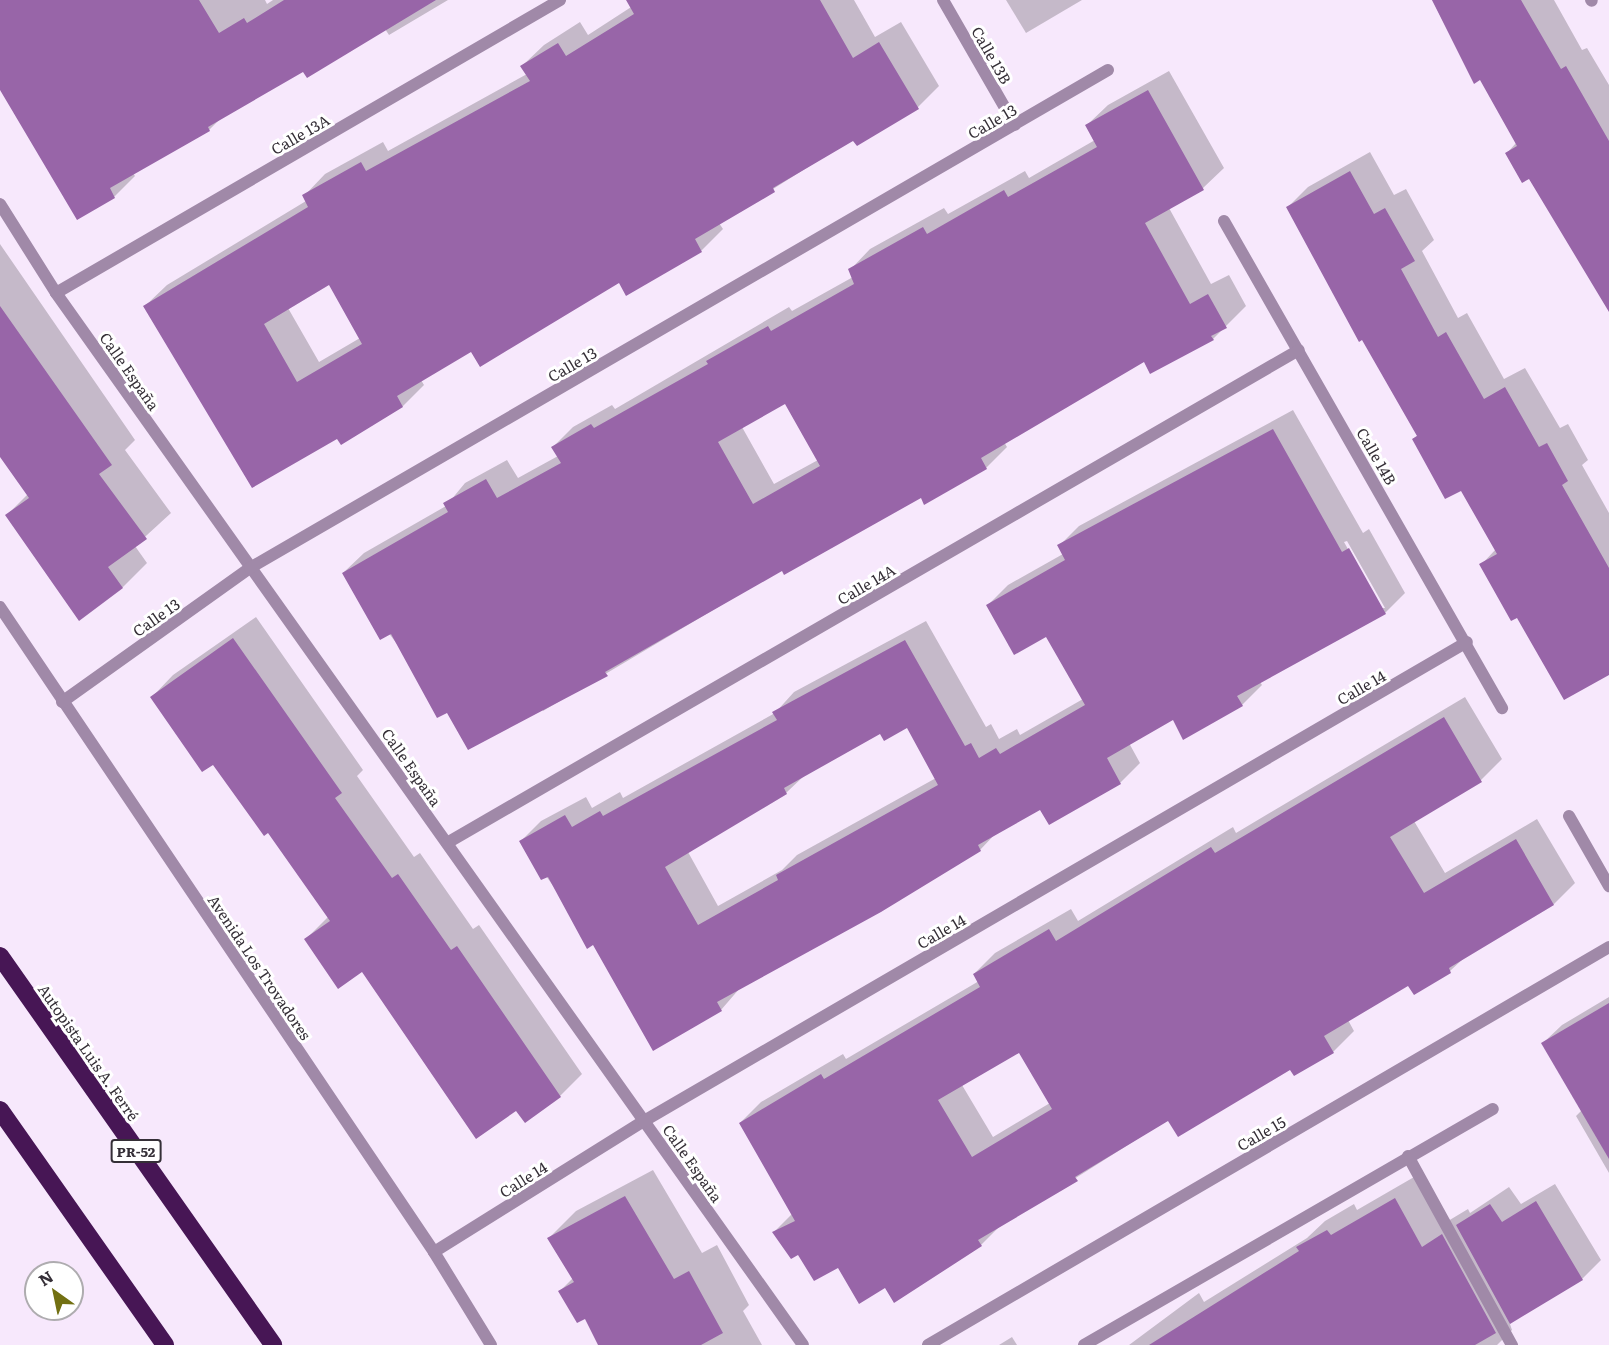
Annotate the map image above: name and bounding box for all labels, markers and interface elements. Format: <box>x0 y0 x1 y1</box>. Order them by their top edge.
street label: Calle 13B <box>968 23 1016 87</box>
street label: Calle 13 <box>964 100 1020 142</box>
street label: Calle 13A <box>268 110 332 158</box>
street label: Calle España <box>97 329 163 413</box>
street label: Calle 13 <box>544 343 600 385</box>
street label: Calle 14B <box>1354 424 1400 488</box>
street label: Calle 14A <box>834 560 898 608</box>
street label: Calle 13 <box>129 594 183 640</box>
street label: Calle 14 <box>1334 666 1388 708</box>
street label: Calle España <box>379 725 445 809</box>
street label: Avenida Los Trovadores <box>205 891 315 1043</box>
street label: Calle 14 <box>914 910 968 952</box>
street label: Autopista Luis A. Ferré <box>35 980 143 1124</box>
street label: Calle 15 <box>1234 1112 1288 1154</box>
street label: Calle España <box>660 1121 726 1205</box>
road number: PR-52 <box>110 1140 162 1162</box>
street label: Calle 14 <box>496 1157 550 1201</box>
north arrow <box>24 1261 84 1321</box>
text: N <box>33 1264 57 1291</box>

